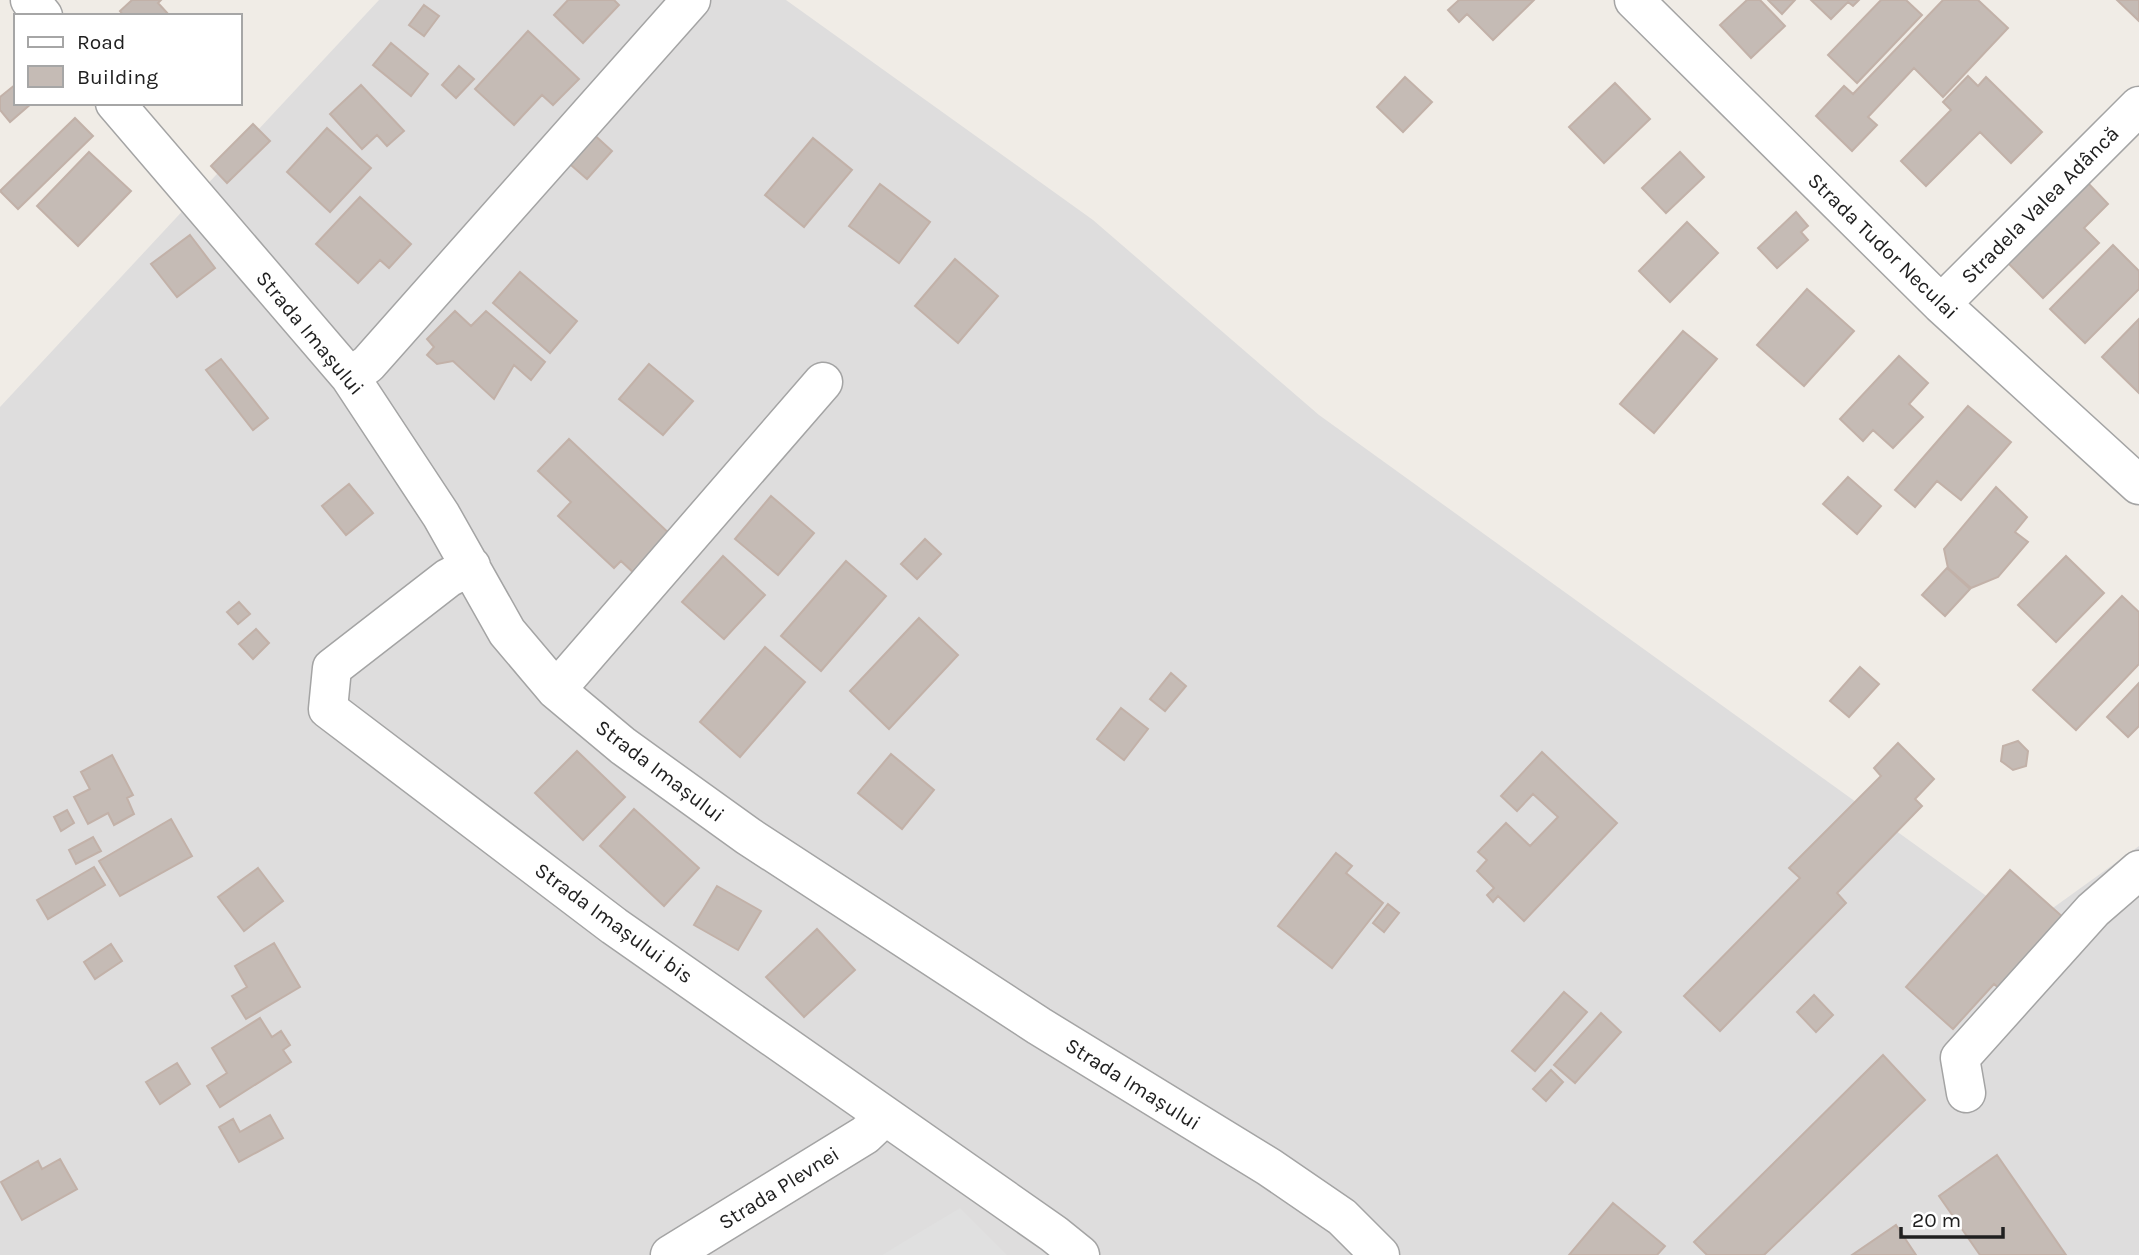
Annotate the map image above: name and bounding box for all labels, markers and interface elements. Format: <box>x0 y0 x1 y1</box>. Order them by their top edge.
legend <box>14 14 242 105</box>
text: Road <box>77 30 125 54</box>
text: Building <box>77 65 158 89</box>
street label: Stradela Valea Adâncă <box>1956 121 2124 289</box>
street label: Strada Tudor Neculai <box>1803 168 1963 324</box>
street label: Strada Imașului <box>251 266 369 400</box>
street label: Strada Imașului <box>591 715 729 827</box>
street label: Strada Imașului bis <box>530 858 698 988</box>
street label: Strada Imașului <box>1061 1033 1205 1135</box>
street label: Strada Plevnei <box>714 1141 844 1235</box>
scale bar <box>1901 1196 2002 1240</box>
text: 20 m <box>1912 1208 1961 1232</box>

